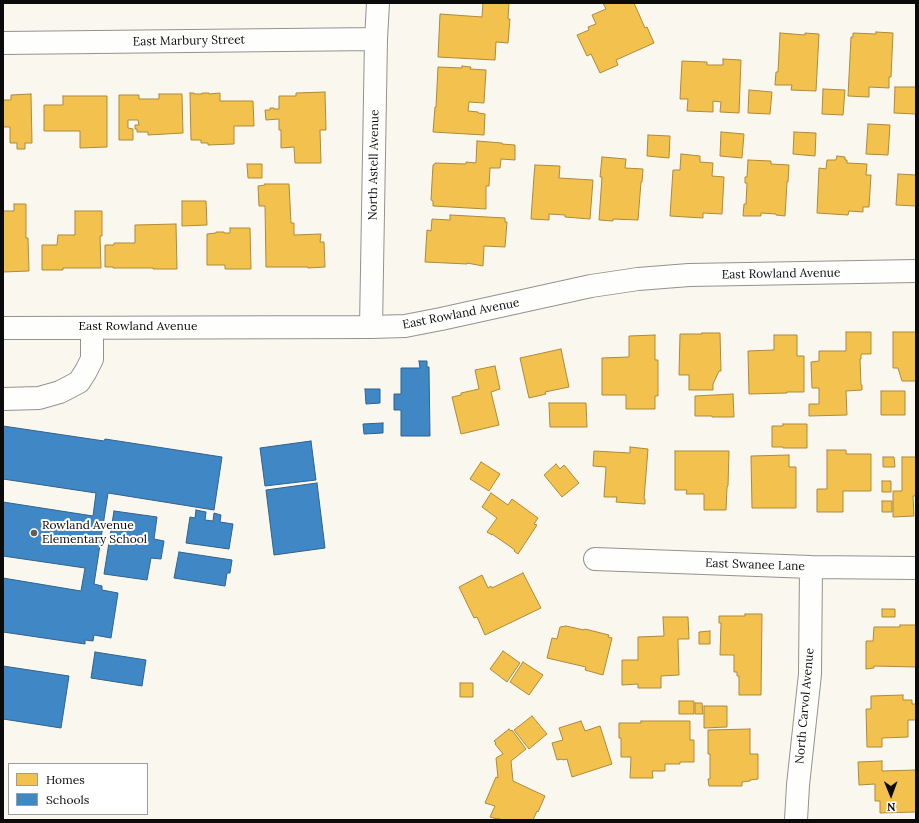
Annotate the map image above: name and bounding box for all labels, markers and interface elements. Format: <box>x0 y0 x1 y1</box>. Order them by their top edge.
street label: East Marbury Street <box>133 33 245 49</box>
street label: North Astell Avenue <box>366 109 382 221</box>
street label: East Rowland Avenue <box>721 266 841 282</box>
street label: East Rowland Avenue <box>401 296 521 332</box>
street label: East Rowland Avenue <box>79 320 197 334</box>
place label: Rowland Avenue Elementary School <box>42 519 147 547</box>
marker: Rowland Avenue Elementary School <box>29 528 39 538</box>
street label: East Swanee Lane <box>705 556 805 574</box>
street label: North Carvol Avenue <box>793 647 817 765</box>
legend <box>8 763 148 815</box>
text: Homes <box>46 772 85 787</box>
north arrow <box>871 775 911 815</box>
text: Schools <box>46 792 89 807</box>
text: N <box>887 800 896 814</box>

